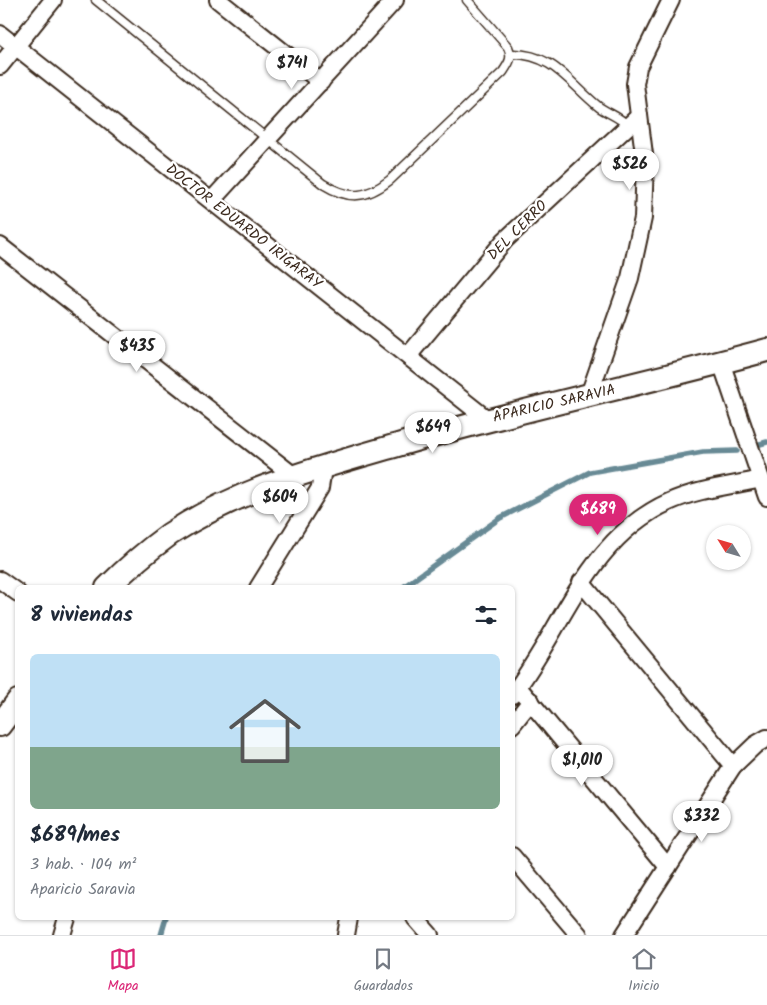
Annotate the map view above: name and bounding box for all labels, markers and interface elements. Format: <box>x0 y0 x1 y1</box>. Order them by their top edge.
pin: $741 <box>262 48 322 90</box>
text: $741 <box>277 51 307 76</box>
pin: $526 <box>600 148 660 191</box>
text: $526 <box>612 152 648 177</box>
street label: DOCTOR EDUARDO IRIGARAY <box>160 158 328 296</box>
street label: DEL CERRO <box>482 195 553 266</box>
pin: $435 <box>107 330 167 373</box>
text: $435 <box>119 334 155 359</box>
street label: APARICIO SARAVIA <box>490 378 618 430</box>
pin: $649 <box>403 412 463 454</box>
text: $649 <box>416 415 450 440</box>
pin: $604 <box>250 482 310 524</box>
text: $604 <box>262 485 298 510</box>
pin: $689 <box>568 494 628 536</box>
text: $689 <box>580 497 616 522</box>
north arrow <box>706 525 751 570</box>
map controls <box>706 525 751 570</box>
text: 8 viviendas <box>30 599 133 632</box>
icon: filters <box>472 601 500 629</box>
icon: home <box>220 686 310 776</box>
pin: $1,010 <box>541 744 623 787</box>
text: $1,010 <box>562 748 602 773</box>
pin: $332 <box>672 800 732 843</box>
text: $332 <box>684 804 720 829</box>
text: $689/mes <box>30 819 120 852</box>
text: 3 hab. · 104 m² <box>30 852 136 877</box>
text: Aparicio Saravia <box>30 877 135 902</box>
tab: Mapa <box>108 945 138 997</box>
tab: Guardados <box>354 945 413 997</box>
tab: Inicio <box>628 945 659 997</box>

